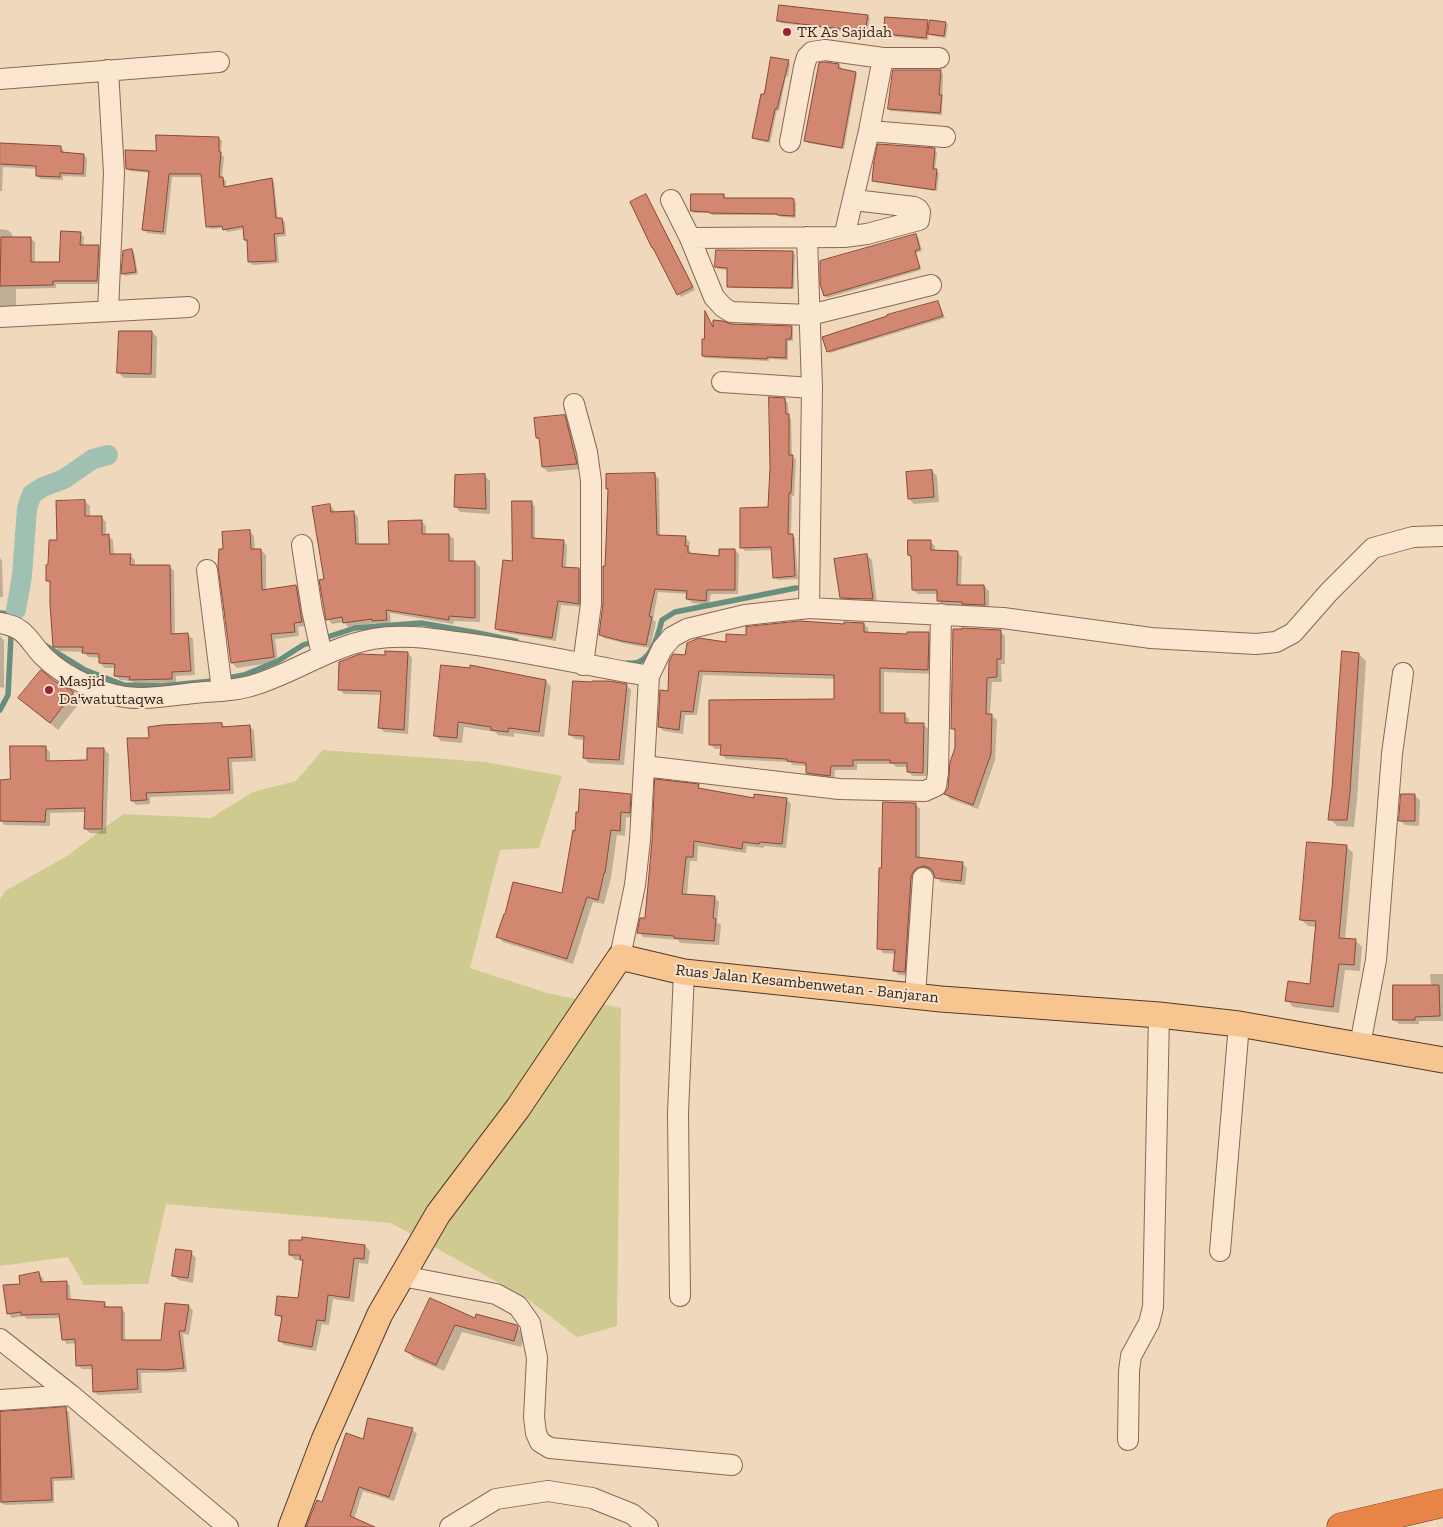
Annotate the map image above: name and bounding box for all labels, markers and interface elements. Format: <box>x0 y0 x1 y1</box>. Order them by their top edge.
place label: TK As Sajidah <box>797 22 892 42</box>
marker: TK As Sajidah <box>781 26 793 38</box>
place label: Masjid Da'watuttaqwa <box>59 671 164 709</box>
marker: Masjid Da'watuttaqwa <box>43 684 55 696</box>
street label: Ruas Jalan Kesambenwetan - Banjaran <box>674 961 940 1007</box>

